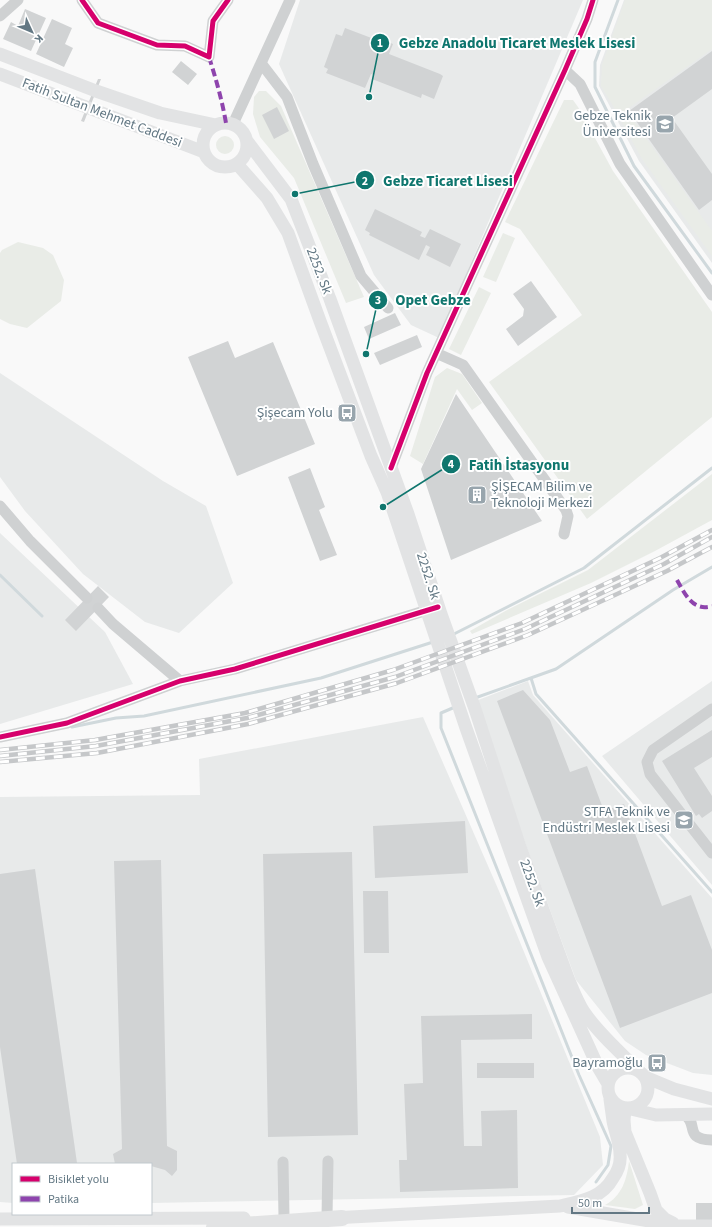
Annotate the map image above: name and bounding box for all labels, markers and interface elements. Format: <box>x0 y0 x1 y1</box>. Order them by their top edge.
north arrow <box>12 12 52 52</box>
callout: Gebze Anadolu Ticaret Meslek Lisesi <box>370 29 643 56</box>
text: K <box>31 31 47 46</box>
text: Gebze Anadolu Ticaret Meslek Lisesi <box>399 33 635 54</box>
text: 1 <box>377 35 383 52</box>
street label: Fatih Sultan Mehmet Caddesi <box>19 73 185 153</box>
place label: Gebze Teknik Üniversitesi <box>574 106 651 142</box>
school or university icon: Gebze Teknik Üniversitesi <box>654 113 676 135</box>
callout: Gebze Ticaret Lisesi <box>355 167 521 194</box>
text: Gebze Ticaret Lisesi <box>383 171 513 192</box>
text: 2 <box>362 173 368 190</box>
street label: 2252. Sk <box>301 245 337 297</box>
callout: Opet Gebze <box>368 287 479 314</box>
text: Opet Gebze <box>395 290 471 311</box>
text: 3 <box>375 292 381 309</box>
bus stop icon: Şişecam Yolu <box>336 402 358 424</box>
place label: Şişecam Yolu <box>257 403 333 423</box>
callout: Fatih İstasyonu <box>441 451 578 478</box>
text: Fatih İstasyonu <box>469 455 569 476</box>
text: 4 <box>448 456 455 473</box>
place label: ŞİŞECAM Bilim ve Teknoloji Merkezi <box>491 477 593 513</box>
building icon: ŞİŞECAM Bilim ve Teknoloji Merkezi <box>466 484 488 506</box>
street label: 2252. Sk <box>411 550 445 602</box>
place label: STFA Teknik ve Endüstri Meslek Lisesi <box>543 802 670 838</box>
school or university icon: STFA Teknik ve Endüstri Meslek Lisesi <box>673 809 695 831</box>
street label: 2252. Sk <box>514 857 550 909</box>
bus stop icon: Bayramoğlu <box>646 1052 668 1074</box>
place label: Bayramoğlu <box>572 1053 643 1073</box>
legend <box>12 1163 152 1215</box>
text: Bisiklet yolu <box>48 1171 109 1188</box>
scale bar <box>572 1189 649 1215</box>
text: Patika <box>48 1191 79 1208</box>
text: 50 m <box>578 1195 602 1212</box>

